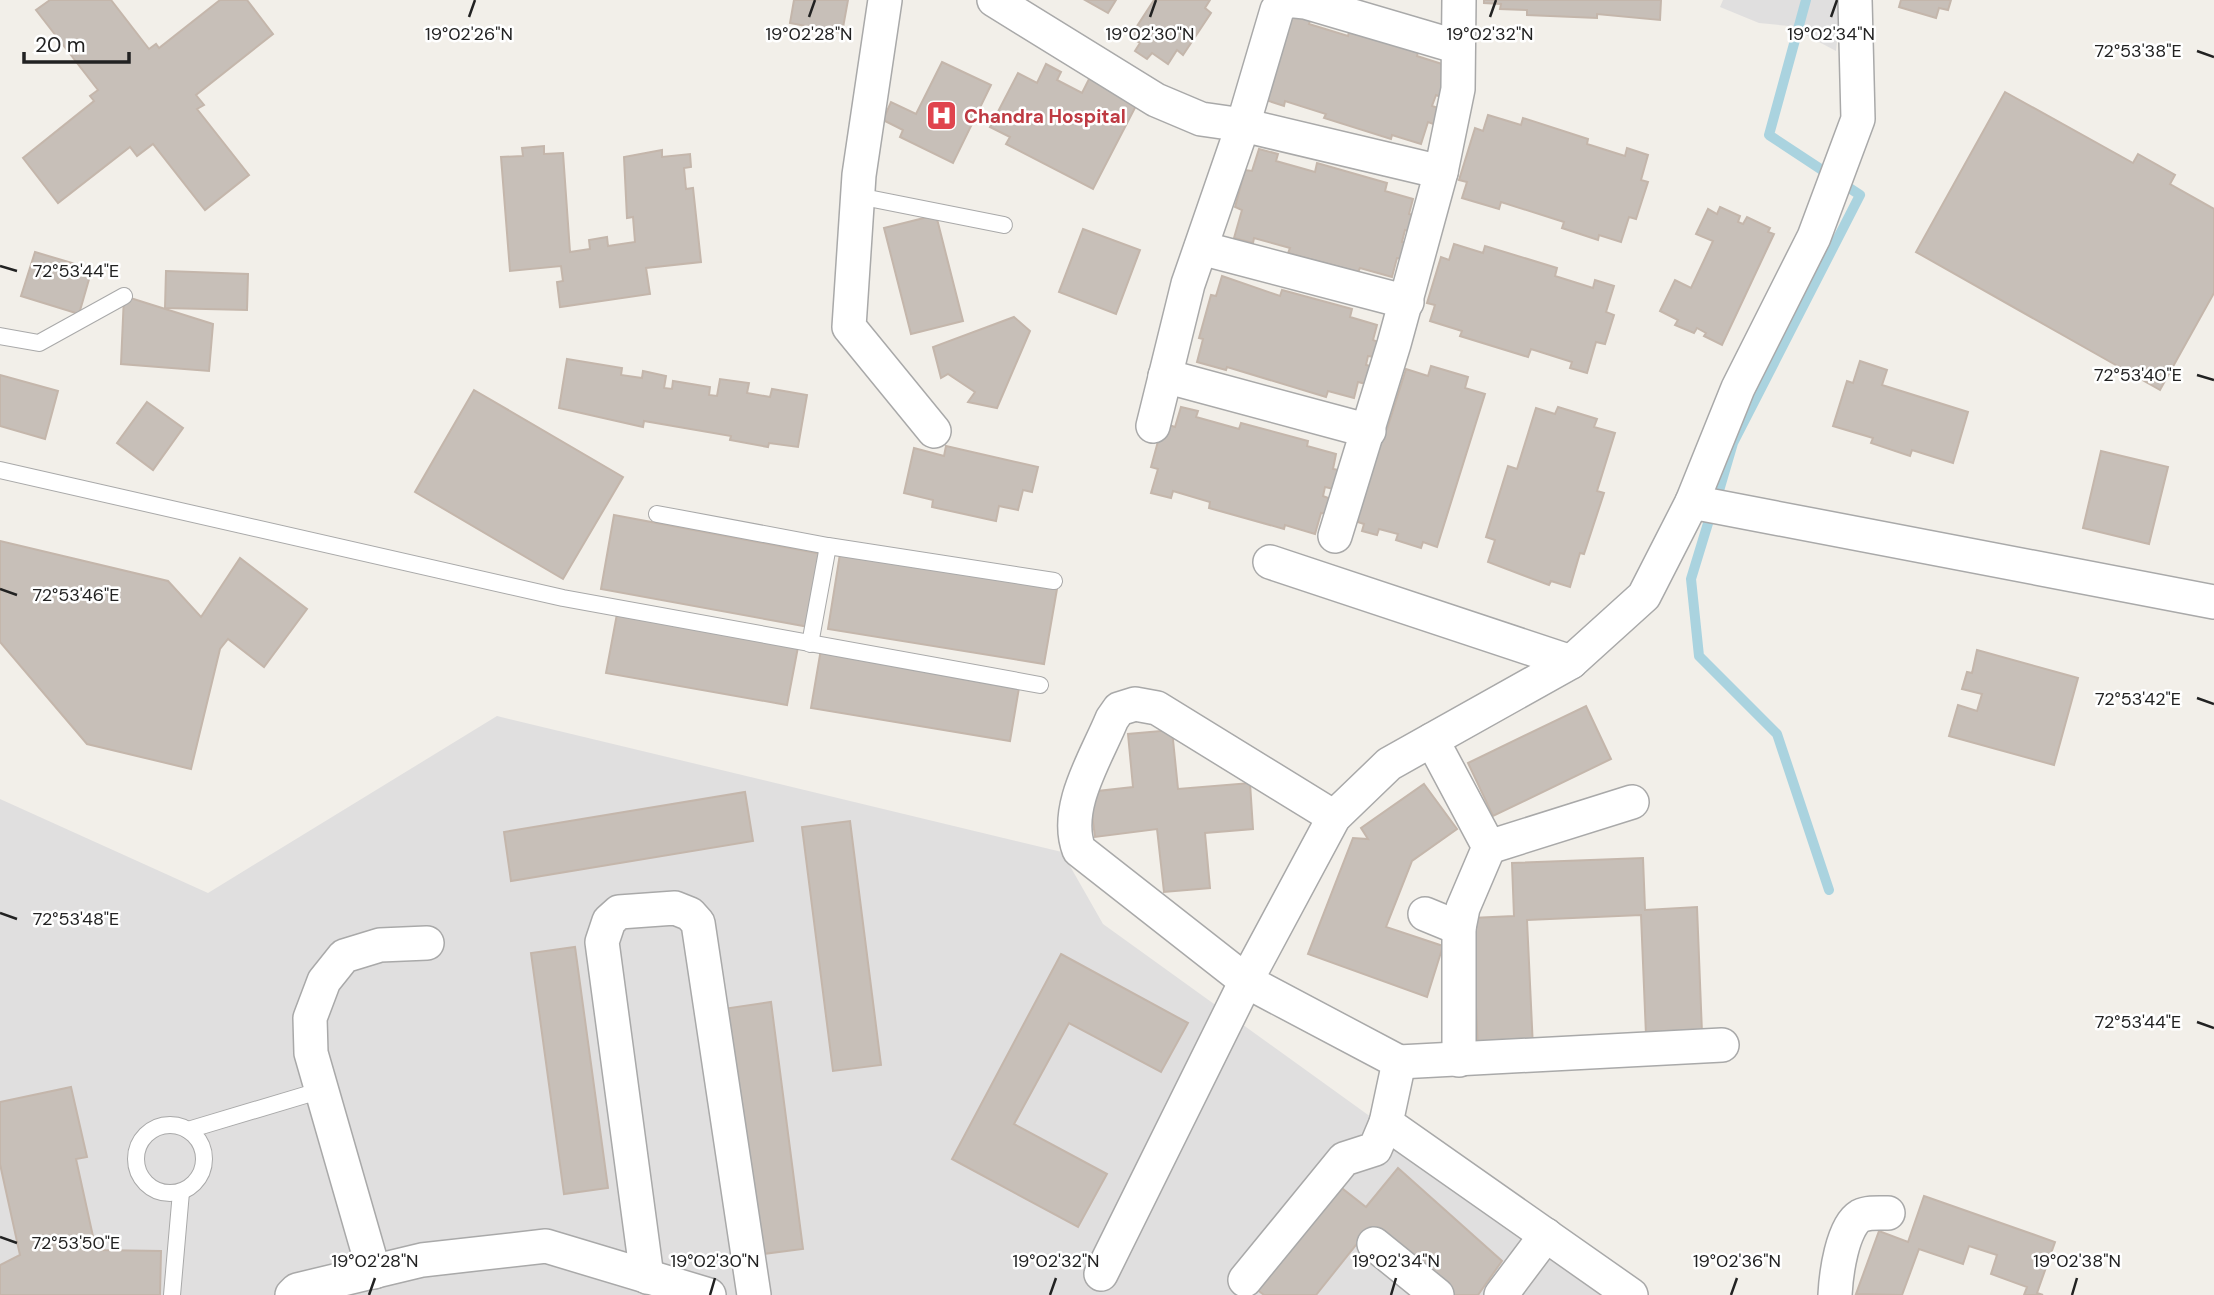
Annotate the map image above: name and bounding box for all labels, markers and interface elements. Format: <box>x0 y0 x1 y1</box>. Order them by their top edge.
scale bar <box>24 21 130 65</box>
text: 19°02'26"N <box>425 22 513 46</box>
text: 19°02'28"N <box>765 22 853 46</box>
text: 19°02'30"N <box>1105 22 1195 46</box>
text: 19°02'32"N <box>1446 22 1534 46</box>
text: 19°02'34"N <box>1787 22 1875 46</box>
text: 20 m <box>35 31 86 59</box>
text: 72°53'38"E <box>2094 39 2182 63</box>
hospital icon: Chandra Hospital <box>924 99 958 133</box>
place label: Chandra Hospital <box>964 104 1126 129</box>
text: 72°53'44"E <box>33 259 119 283</box>
text: 72°53'40"E <box>2094 363 2182 387</box>
text: 72°53'46"E <box>33 583 119 607</box>
text: 72°53'42"E <box>2095 687 2181 711</box>
text: 72°53'48"E <box>33 907 119 931</box>
text: 72°53'44"E <box>2095 1010 2181 1034</box>
text: 72°53'50"E <box>32 1231 120 1255</box>
text: 19°02'28"N <box>331 1249 419 1273</box>
text: 19°02'30"N <box>670 1249 760 1273</box>
text: 19°02'32"N <box>1012 1249 1100 1273</box>
text: 19°02'34"N <box>1352 1249 1440 1273</box>
text: 19°02'36"N <box>1693 1249 1781 1273</box>
text: 19°02'38"N <box>2033 1249 2121 1273</box>

